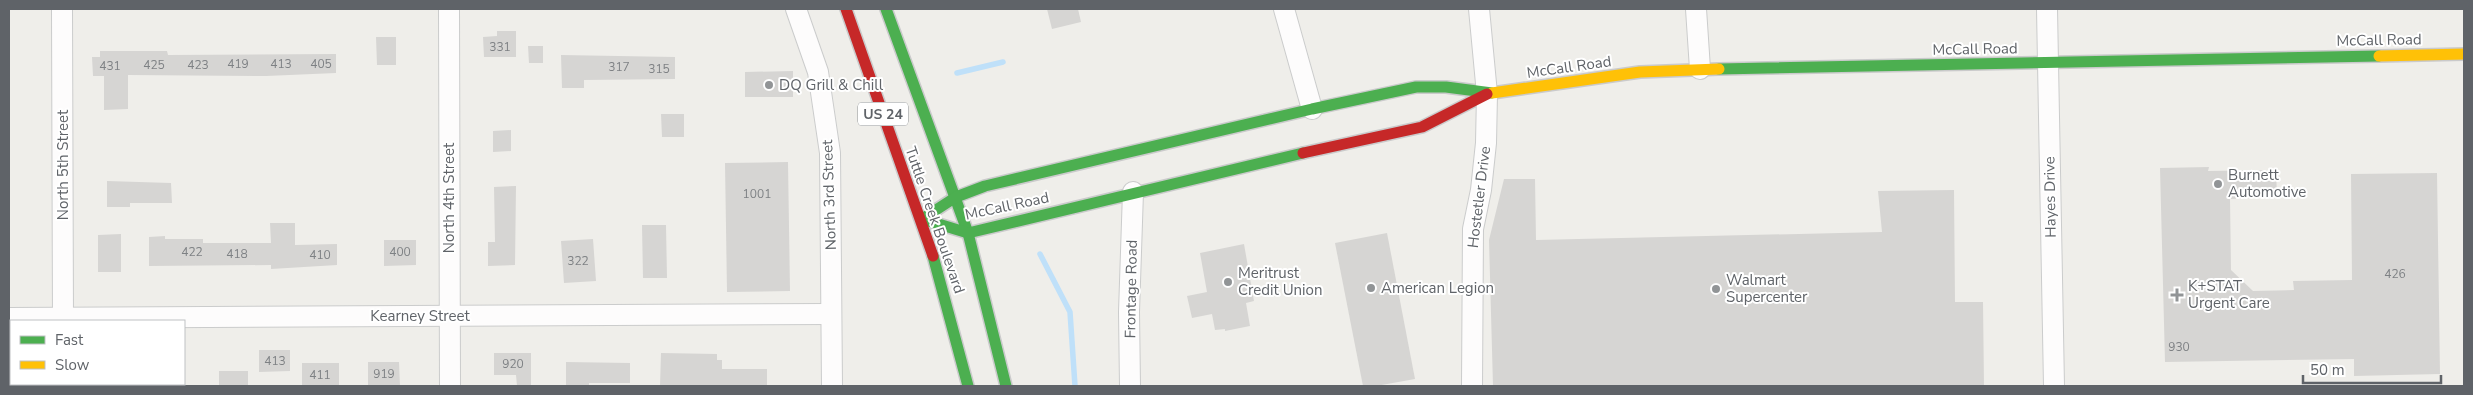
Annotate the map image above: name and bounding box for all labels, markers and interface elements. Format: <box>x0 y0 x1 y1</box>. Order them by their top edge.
street label: McCall Road <box>2336 29 2422 51</box>
street label: McCall Road <box>1932 38 2018 60</box>
house number: 331 <box>489 39 511 55</box>
street label: McCall Road <box>1525 51 1613 83</box>
house number: 419 <box>227 56 249 72</box>
house number: 413 <box>270 56 292 72</box>
house number: 405 <box>310 56 332 72</box>
house number: 425 <box>143 57 165 73</box>
house number: 423 <box>187 57 209 73</box>
house number: 431 <box>99 58 121 74</box>
house number: 317 <box>608 59 630 75</box>
house number: 315 <box>648 61 670 77</box>
place label: DQ Grill & Chill <box>779 75 884 95</box>
marker: DQ Grill & Chill <box>763 79 775 91</box>
road number: US 24 <box>858 102 908 126</box>
street label: North 5th Street <box>53 109 73 220</box>
street label: North 3rd Street <box>817 139 841 251</box>
street label: North 4th Street <box>439 142 459 253</box>
street label: Tuttle Creek Boulevard <box>900 144 970 296</box>
street label: Hostetler Drive <box>1463 145 1495 249</box>
street label: Hayes Drive <box>2039 156 2061 238</box>
place label: Burnett Automotive <box>2228 165 2306 202</box>
marker: Burnett Automotive <box>2212 178 2224 190</box>
house number: 1001 <box>743 186 771 202</box>
street label: McCall Road <box>963 187 1051 225</box>
street label: Frontage Road <box>1120 239 1142 339</box>
house number: 422 <box>181 244 203 260</box>
house number: 400 <box>389 244 411 260</box>
house number: 418 <box>226 246 248 262</box>
house number: 410 <box>309 247 331 263</box>
house number: 322 <box>567 253 589 269</box>
place label: Meritrust Credit Union <box>1238 263 1322 300</box>
house number: 426 <box>2384 266 2406 282</box>
place label: Walmart Supercenter <box>1726 270 1808 307</box>
marker: Meritrust Credit Union <box>1222 276 1234 288</box>
place label: K+STAT Urgent Care <box>2188 276 2270 313</box>
place label: American Legion <box>1381 278 1494 298</box>
marker: American Legion <box>1365 282 1377 294</box>
marker: Walmart Supercenter <box>1710 283 1722 295</box>
marker: K+STAT Urgent Care <box>2170 288 2184 302</box>
street label: Kearney Street <box>370 306 470 326</box>
legend <box>10 320 185 385</box>
text: Fast <box>55 330 84 350</box>
house number: 930 <box>2168 339 2190 355</box>
scale bar <box>2303 352 2440 384</box>
house number: 413 <box>264 353 286 369</box>
text: Slow <box>55 355 90 375</box>
house number: 920 <box>502 356 524 372</box>
text: 50 m <box>2310 360 2345 380</box>
house number: 919 <box>373 366 395 382</box>
house number: 411 <box>309 367 331 383</box>

